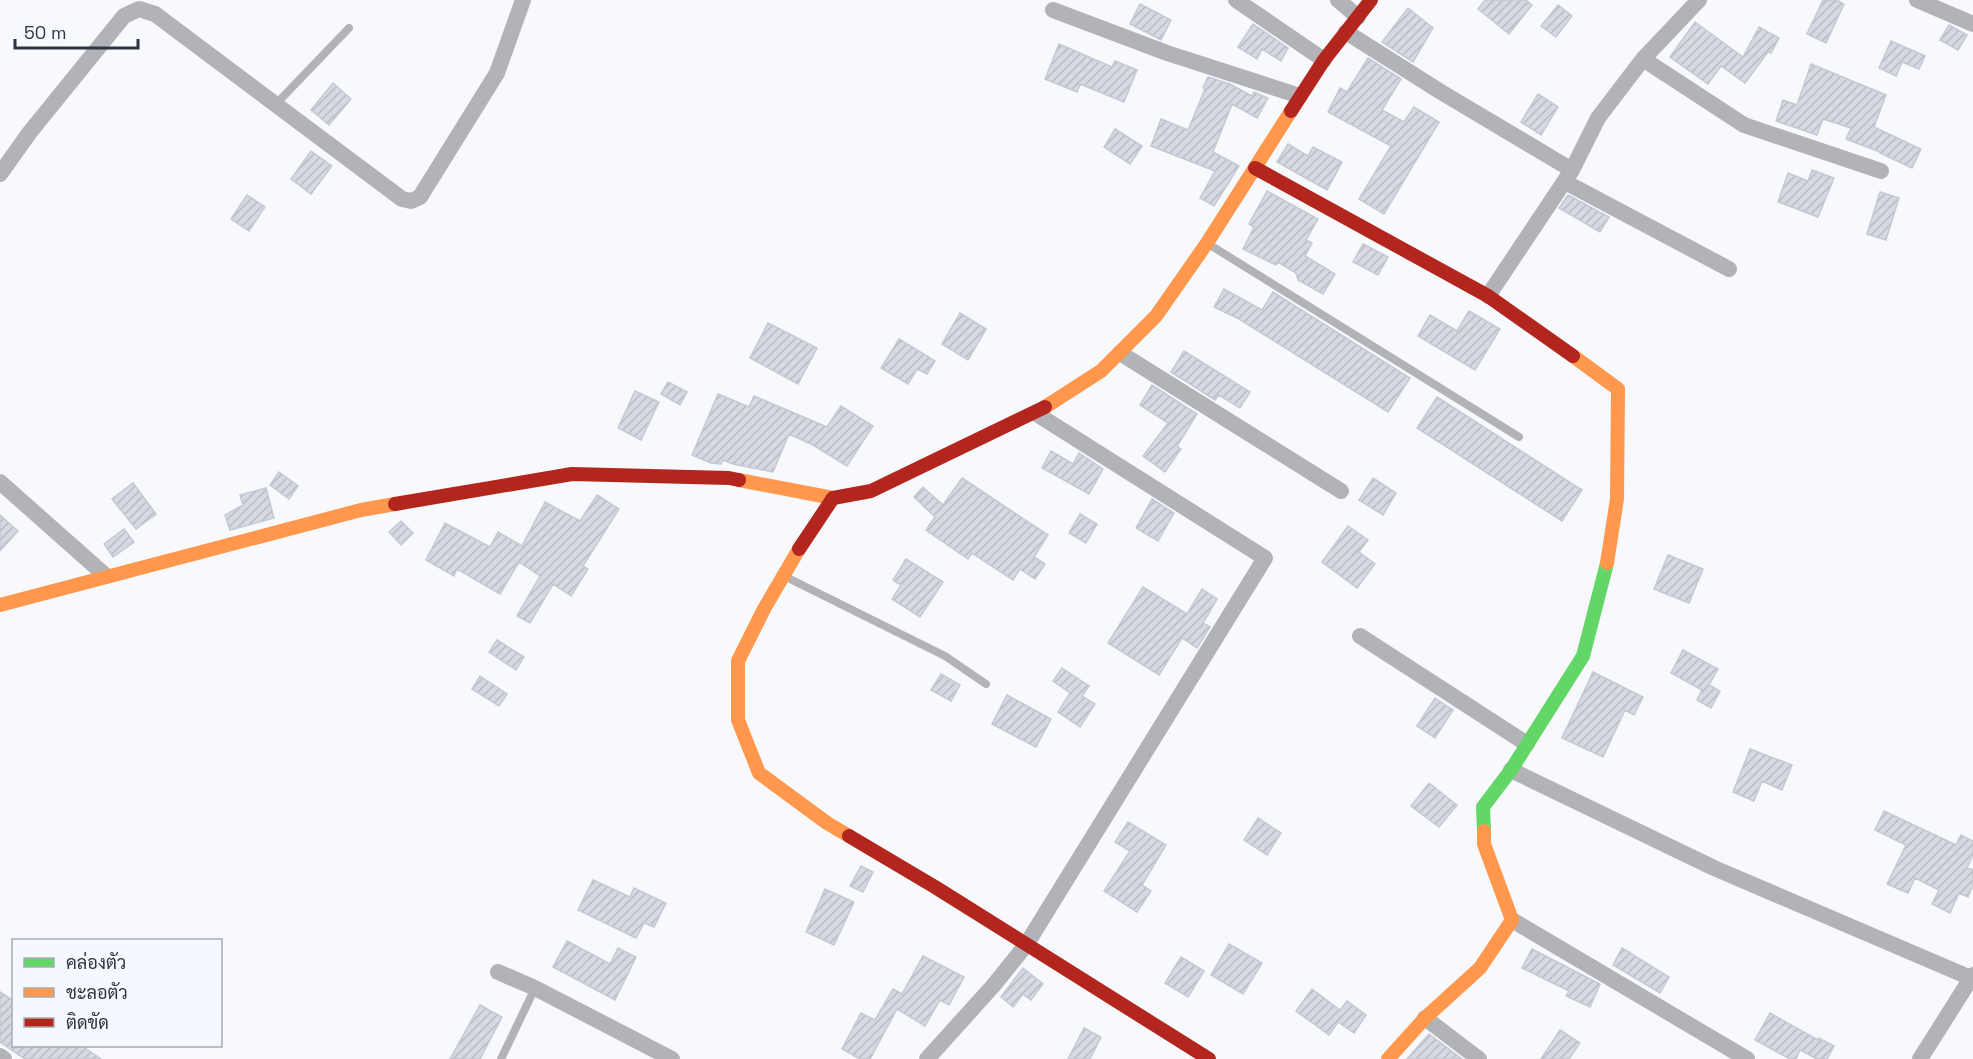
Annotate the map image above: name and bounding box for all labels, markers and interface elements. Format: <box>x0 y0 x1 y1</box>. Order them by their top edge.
scale bar <box>15 12 138 50</box>
text: 50 m <box>24 21 66 44</box>
legend <box>12 939 222 1047</box>
text: คล่องตัว <box>66 951 126 974</box>
text: ชะลอตัว <box>66 981 128 1004</box>
text: ติดขัด <box>66 1011 109 1034</box>

